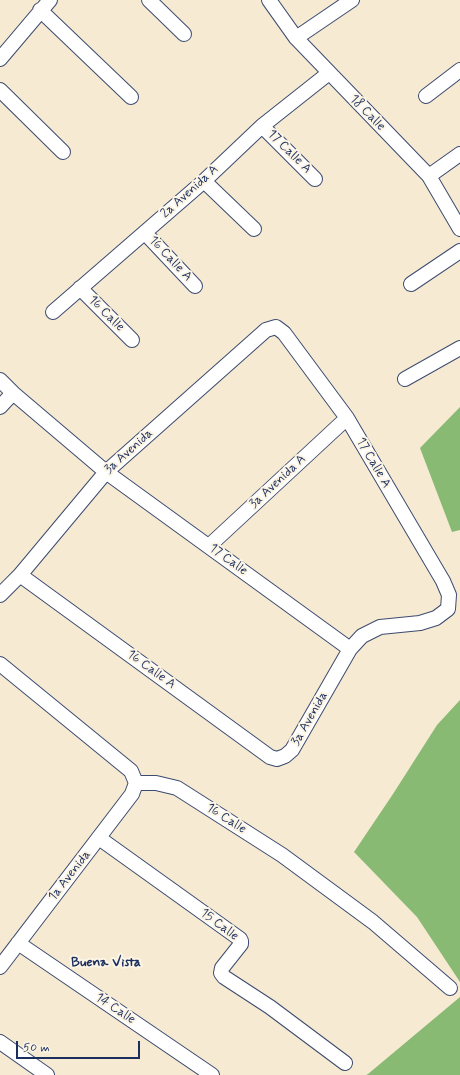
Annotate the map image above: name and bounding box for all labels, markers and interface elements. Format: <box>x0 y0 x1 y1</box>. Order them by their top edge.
street label: 18 Calle <box>346 92 388 134</box>
street label: 17 Calle A <box>264 127 314 177</box>
street label: 2a Avenida A <box>158 162 222 222</box>
street label: 16 Calle A <box>145 233 195 285</box>
street label: 16 Calle <box>85 293 127 335</box>
street label: 3a Avenida <box>102 426 156 478</box>
street label: 17 Calle A <box>352 435 394 491</box>
street label: 3a Avenida A <box>246 452 310 512</box>
street label: 17 Calle <box>206 541 250 579</box>
street label: 16 Calle A <box>124 647 178 693</box>
street label: 3a Avenida <box>288 689 332 749</box>
street label: 16 Calle <box>203 800 249 838</box>
street label: 1a Avenida <box>45 848 95 904</box>
street label: 15 Calle <box>197 905 241 945</box>
district label: Buena Vista <box>71 955 141 971</box>
street label: 14 Calle <box>92 990 138 1028</box>
scale bar <box>18 1033 142 1059</box>
text: 50 m <box>23 1040 50 1056</box>

